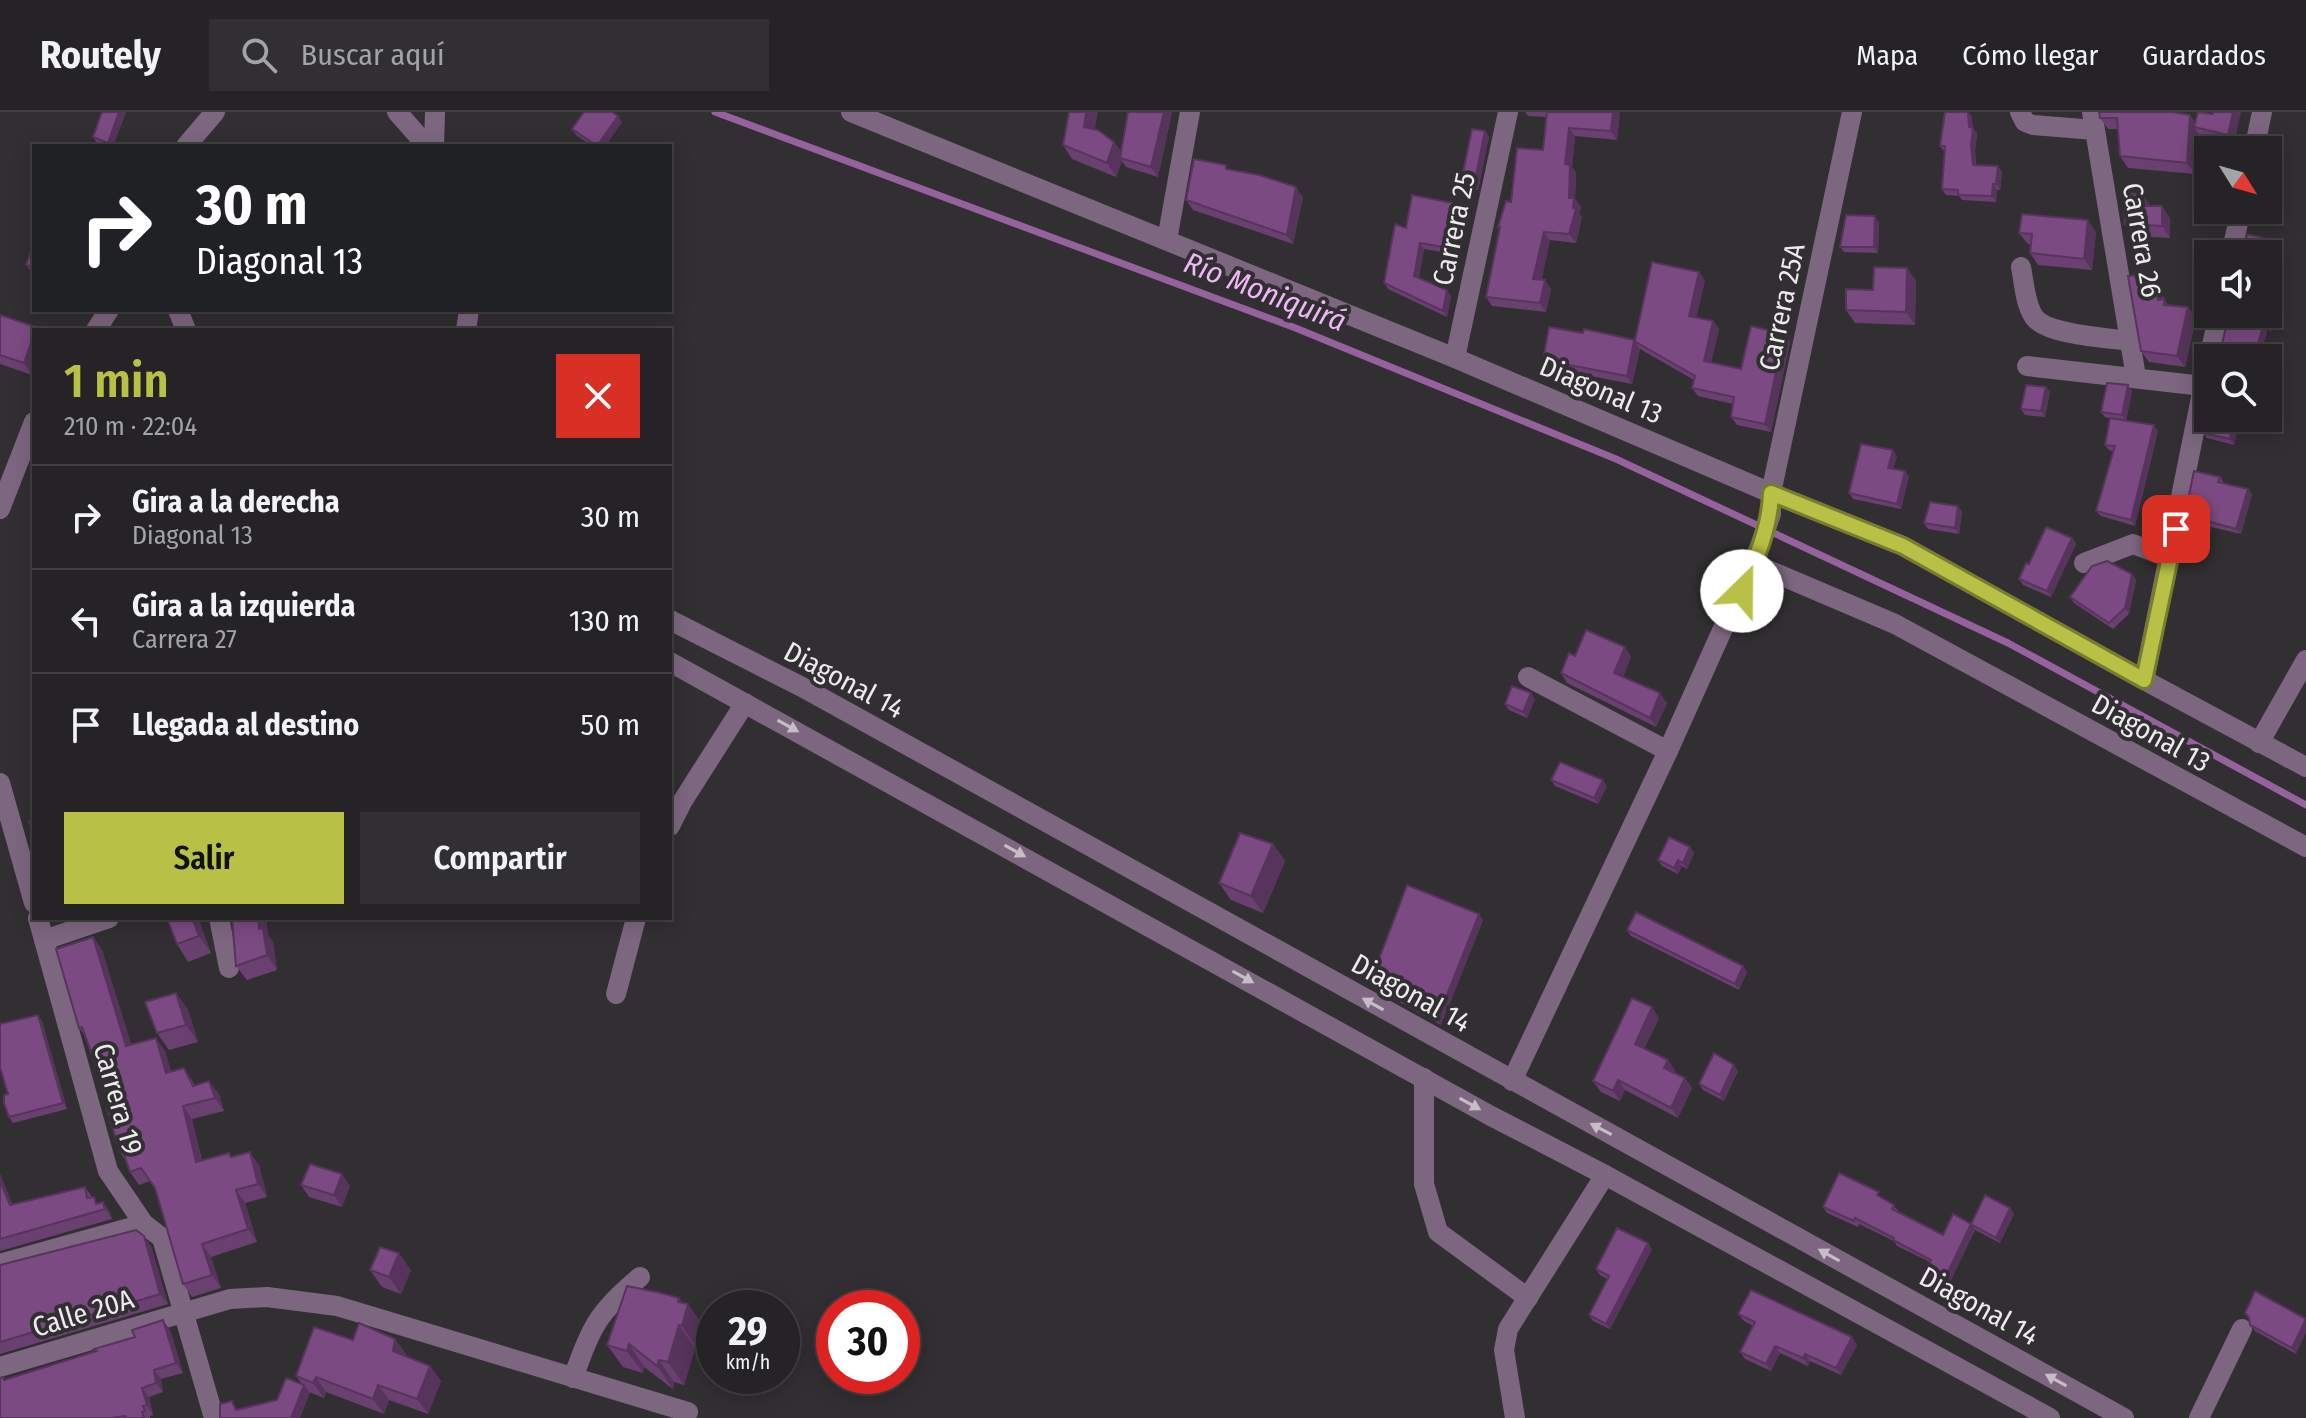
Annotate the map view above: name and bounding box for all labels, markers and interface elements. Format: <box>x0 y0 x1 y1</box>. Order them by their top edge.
search box <box>209 19 769 91</box>
text: Routely <box>40 32 161 78</box>
icon: search <box>237 33 281 77</box>
text: Buscar aquí <box>301 37 445 73</box>
text: Mapa <box>1856 39 1918 72</box>
text: Cómo llegar <box>1962 39 2098 72</box>
text: Guardados <box>2142 39 2266 72</box>
north arrow <box>2194 136 2282 224</box>
map controls <box>2194 136 2282 432</box>
street label: Carrera 25 <box>1426 169 1482 289</box>
text: 30 m <box>196 172 307 239</box>
icon: right <box>64 176 168 280</box>
street label: Carrera 26 <box>2116 180 2168 300</box>
text: Diagonal 13 <box>196 240 363 284</box>
street label: Carrera 25A <box>1752 240 1812 374</box>
button: sound <box>2194 240 2282 328</box>
water label: Río Moniquirá <box>1179 245 1351 339</box>
button: search <box>2194 344 2282 432</box>
street label: Diagonal 13 <box>1535 349 1667 431</box>
text: 1 min <box>64 352 169 410</box>
button: close <box>556 354 640 438</box>
text: 210 m · 22:04 <box>64 411 197 442</box>
text: Gira a la derecha <box>132 484 340 520</box>
icon: right <box>64 495 108 539</box>
pin <box>2142 495 2210 563</box>
text: 30 m <box>581 499 640 535</box>
icon: arrive <box>2154 507 2198 551</box>
text: Diagonal 13 <box>132 520 253 551</box>
position arrow <box>1700 549 1784 633</box>
text: Gira a la izquierda <box>132 588 355 624</box>
icon: left <box>64 599 108 643</box>
text: 130 m <box>569 603 640 639</box>
text: Carrera 27 <box>132 624 237 655</box>
street label: Diagonal 14 <box>778 635 910 725</box>
street label: Diagonal 13 <box>2086 687 2216 779</box>
icon: arrive <box>64 703 108 747</box>
text: Llegada al destino <box>132 707 359 743</box>
text: 50 m <box>580 707 640 743</box>
one-way arrow <box>776 719 799 733</box>
button: Salir <box>64 812 344 904</box>
button: Compartir <box>360 812 640 904</box>
one-way arrow <box>1004 845 1027 858</box>
street label: Diagonal 14 <box>1346 947 1476 1039</box>
one-way arrow <box>1231 971 1254 984</box>
one-way arrow <box>1362 997 1384 1011</box>
street label: Carrera 19 <box>86 1040 150 1158</box>
one-way arrow <box>1459 1097 1481 1111</box>
one-way arrow <box>1589 1123 1612 1136</box>
one-way arrow <box>1817 1248 1840 1261</box>
street label: Diagonal 14 <box>1914 1260 2044 1352</box>
street label: Calle 20A <box>28 1282 138 1344</box>
speed limit sign: 30 <box>816 1290 920 1394</box>
text: 29 <box>728 1308 767 1356</box>
text: km/h <box>726 1350 770 1374</box>
one-way arrow <box>2045 1374 2067 1388</box>

